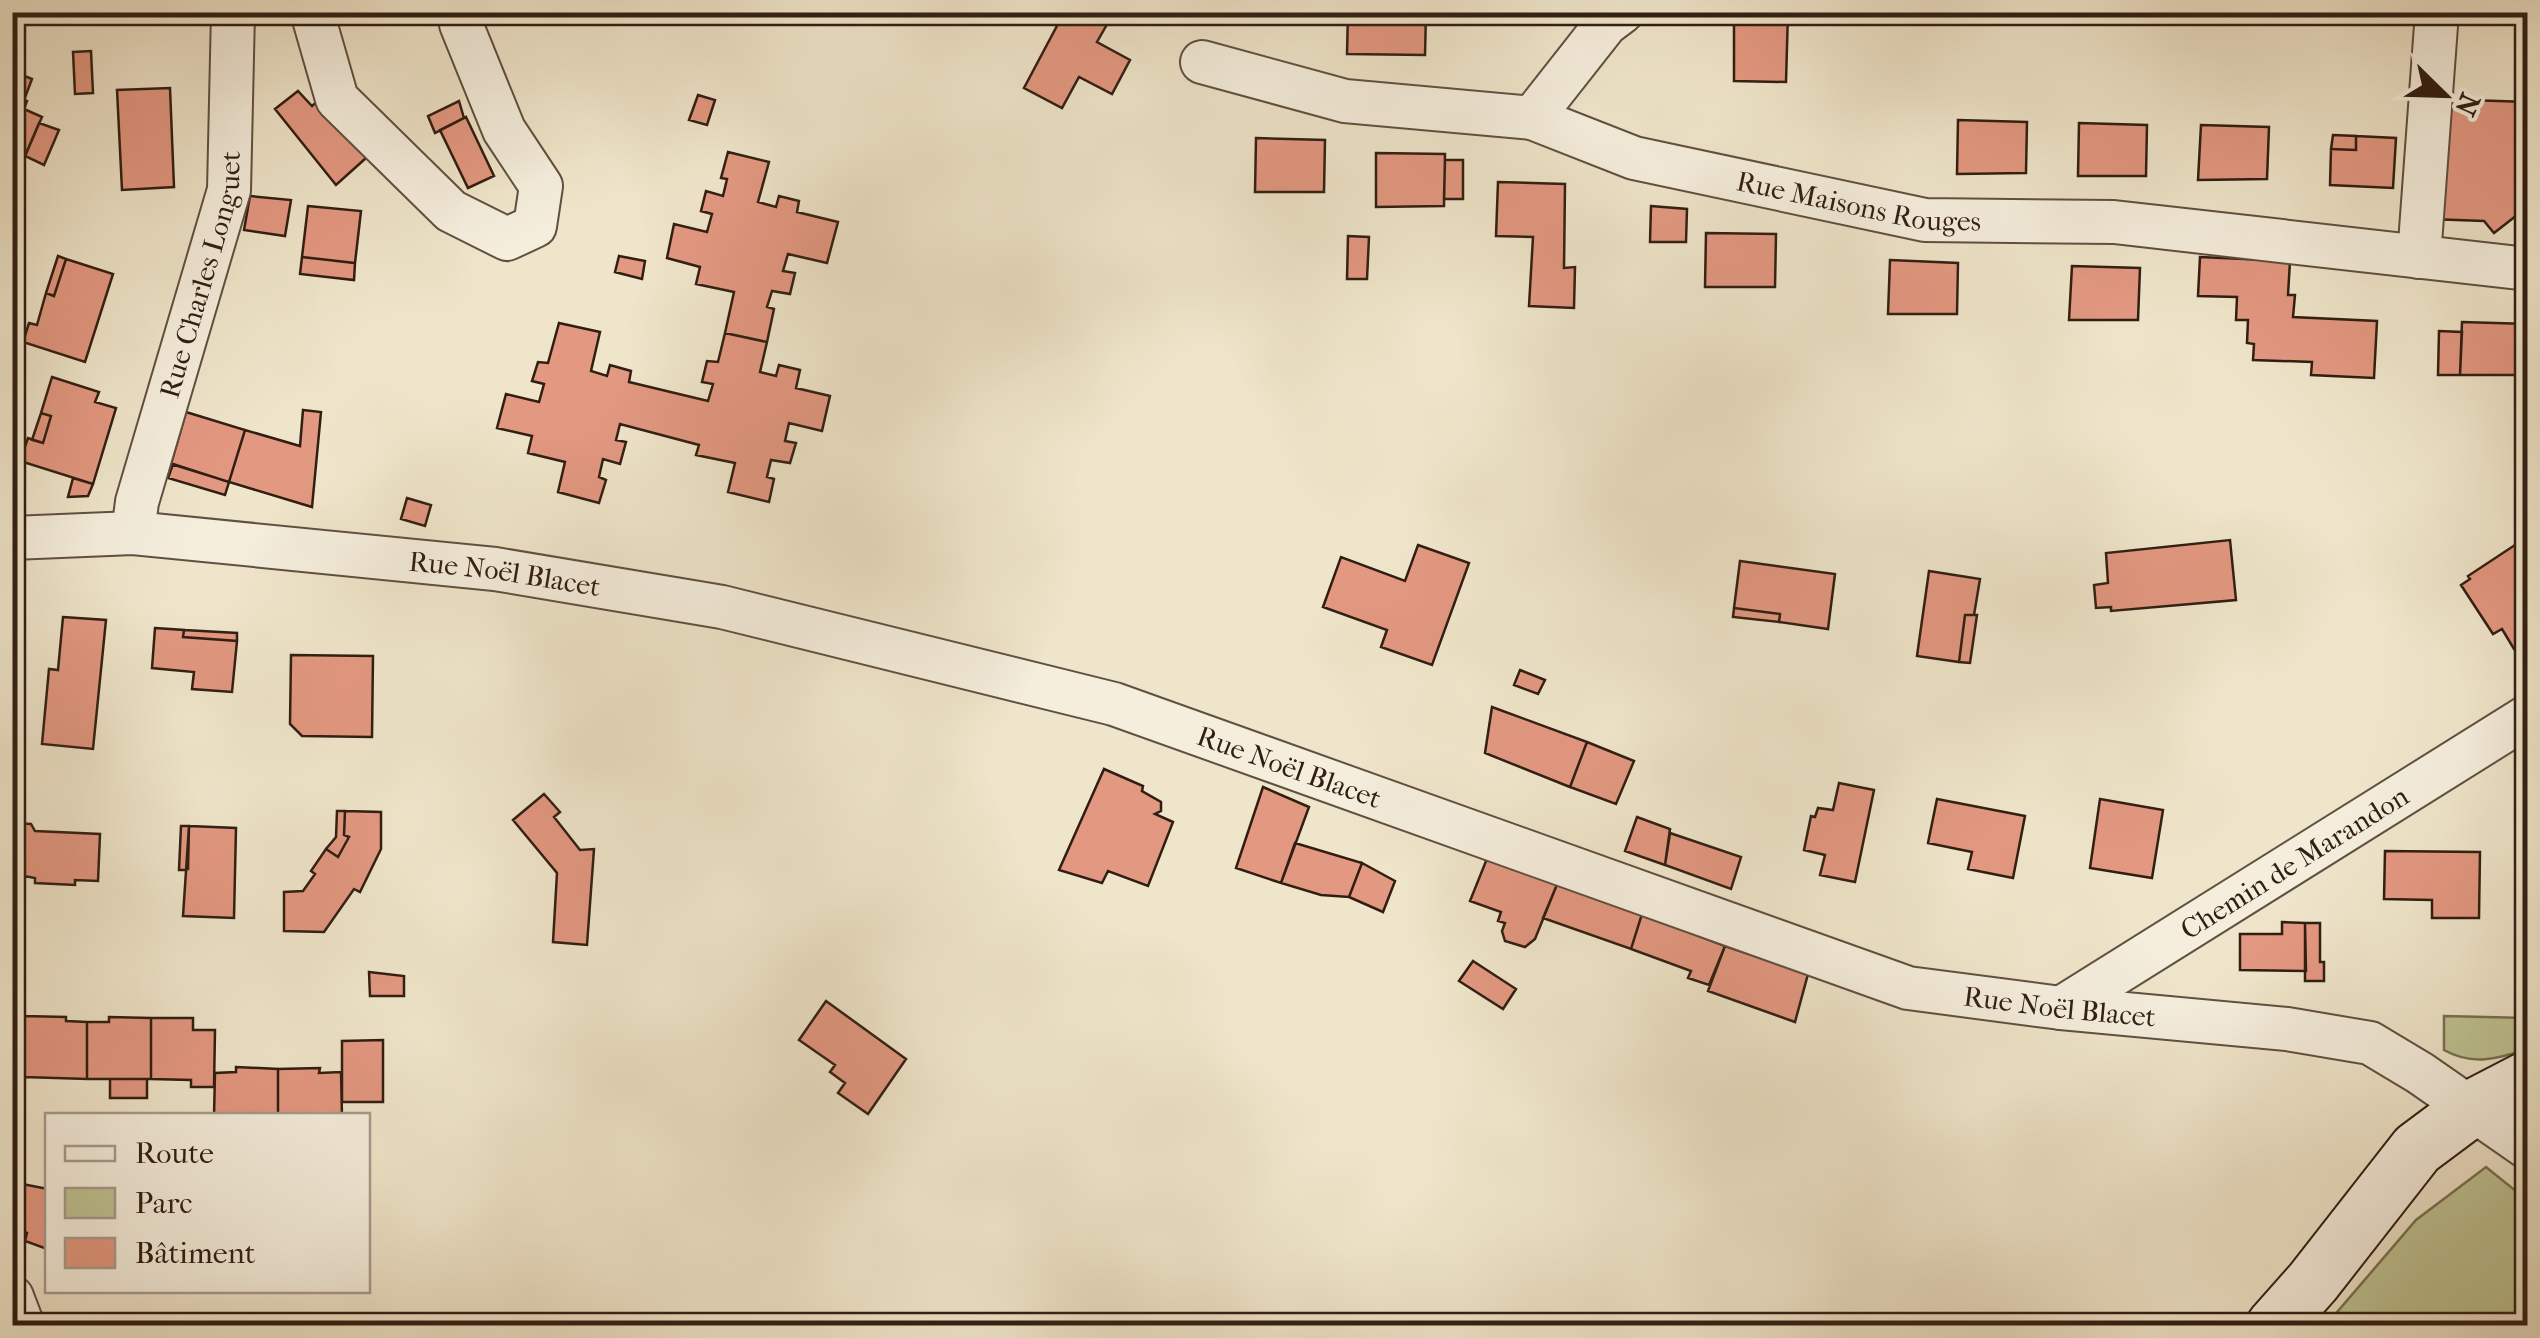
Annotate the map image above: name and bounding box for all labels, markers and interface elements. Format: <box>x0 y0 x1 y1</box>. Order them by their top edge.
north arrow <box>2395 45 2495 145</box>
text: N <box>2448 88 2487 121</box>
street label: Rue Charles Longuet <box>153 151 247 402</box>
street label: Rue Maisons Rouges <box>1733 164 1981 238</box>
street label: Rue Noël Blacet <box>407 545 603 603</box>
street label: Rue Noël Blacet <box>1193 719 1386 815</box>
street label: Chemin de Marandon <box>2174 779 2414 946</box>
street label: Rue Noël Blacet <box>1962 979 2157 1034</box>
legend <box>45 1113 370 1293</box>
text: Route <box>135 1136 214 1171</box>
text: Parc <box>135 1186 193 1221</box>
text: Bâtiment <box>135 1236 256 1271</box>

